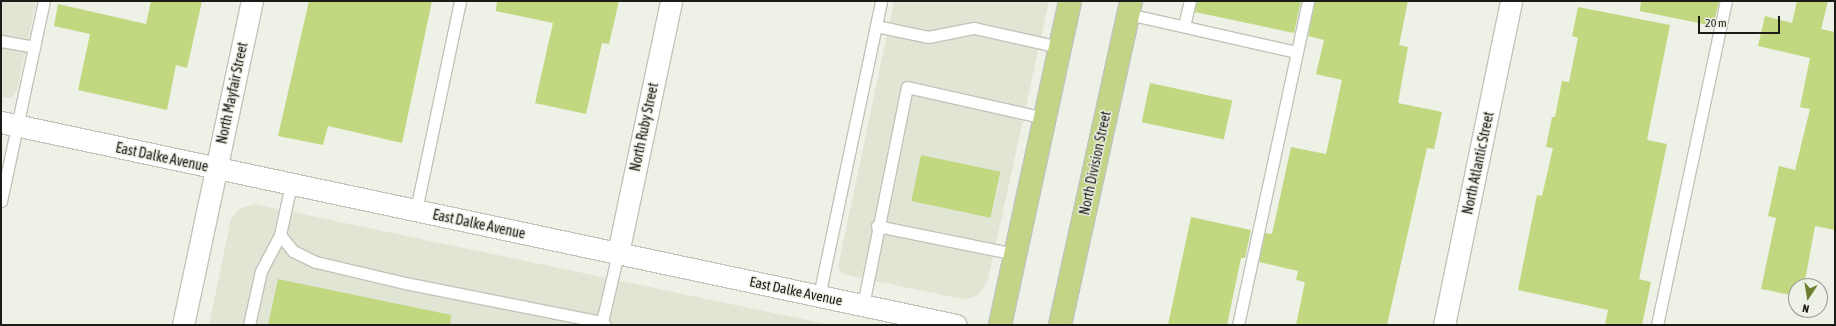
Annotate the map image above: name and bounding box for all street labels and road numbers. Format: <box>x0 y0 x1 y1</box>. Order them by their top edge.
street label: North Mayfair Street <box>213 41 251 145</box>
street label: North Ruby Street <box>626 81 662 173</box>
street label: North Division Street <box>1076 110 1114 216</box>
street label: North Atlantic Street <box>1459 110 1497 216</box>
street label: East Dalke Avenue <box>114 139 210 175</box>
street label: East Dalke Avenue <box>431 206 527 242</box>
street label: East Dalke Avenue <box>748 273 844 309</box>

